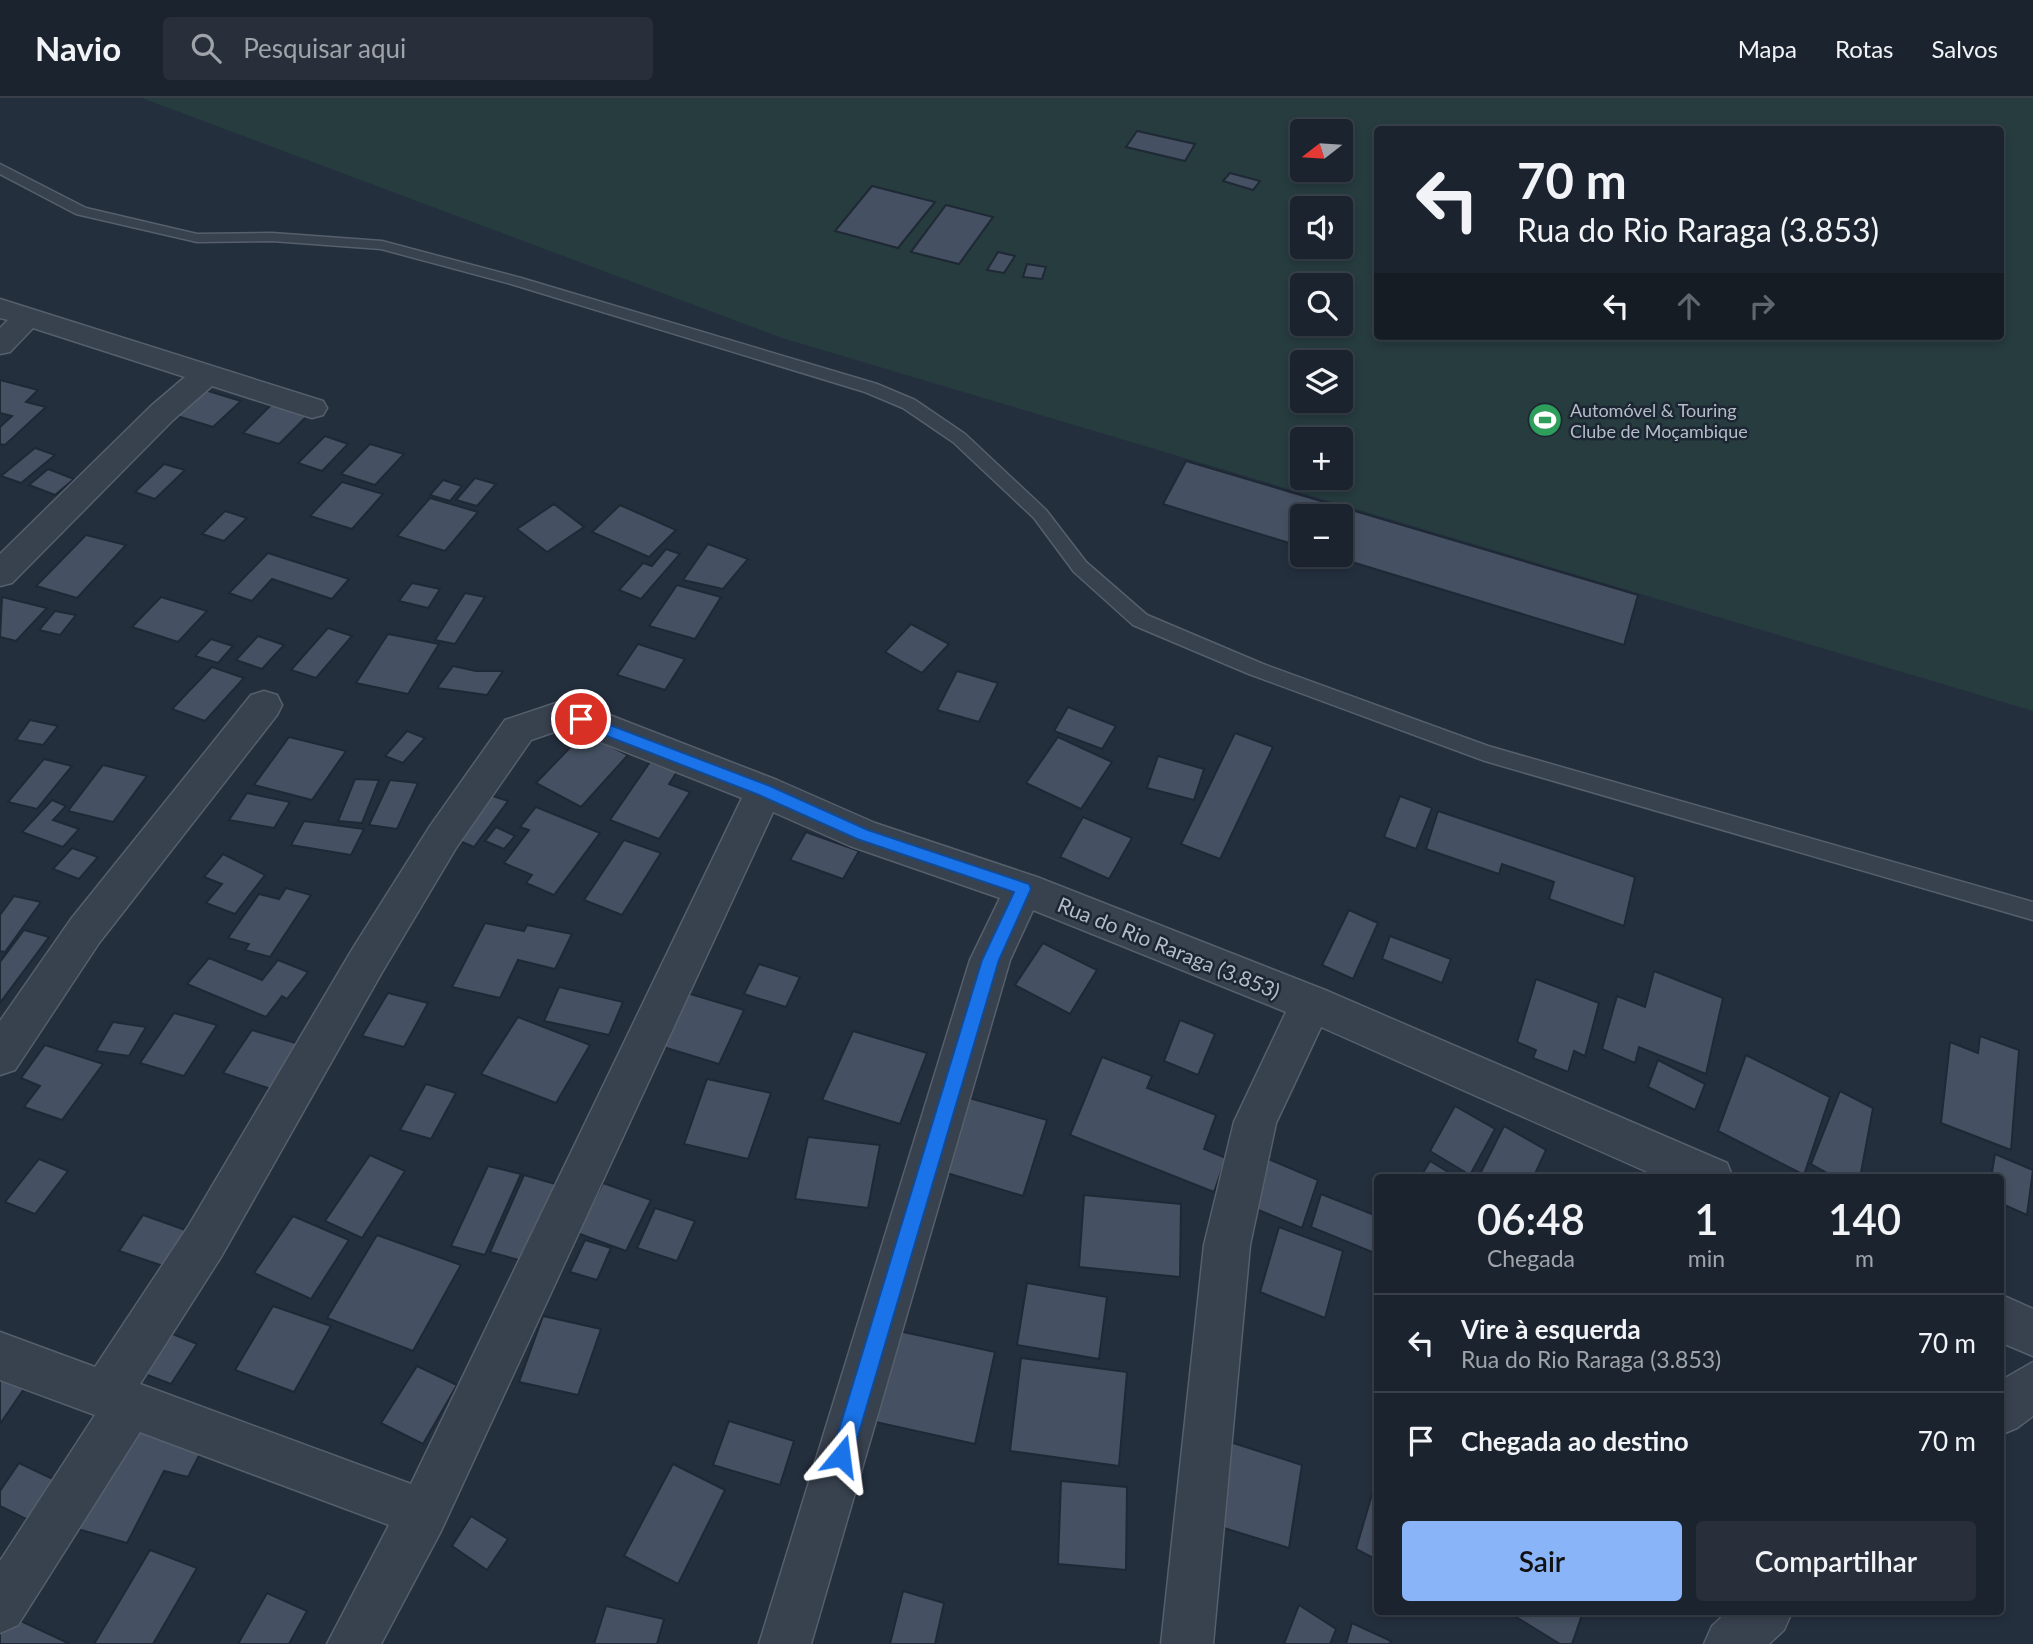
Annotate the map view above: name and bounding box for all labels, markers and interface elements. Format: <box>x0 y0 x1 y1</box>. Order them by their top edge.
search box <box>163 17 653 80</box>
text: Navio <box>35 28 121 68</box>
icon: search <box>187 29 225 67</box>
text: Pesquisar aqui <box>243 32 406 64</box>
text: Mapa <box>1738 34 1797 63</box>
text: Rotas <box>1835 34 1894 63</box>
text: Salvos <box>1932 34 1998 63</box>
north arrow <box>1290 119 1353 182</box>
map controls <box>1290 119 1353 567</box>
text: 70 m <box>1517 151 1627 209</box>
icon: left <box>1402 154 1493 245</box>
button: sound <box>1290 196 1353 259</box>
text: Rua do Rio Raraga (3.853) <box>1517 210 1879 249</box>
button: search <box>1290 273 1353 336</box>
icon: left <box>1597 287 1635 325</box>
icon: ahead <box>1670 287 1708 325</box>
icon: right <box>1743 287 1781 325</box>
button: layers <box>1290 350 1353 413</box>
place label: Automóvel & Touring Clube de Moçambique <box>1570 399 1748 442</box>
sports icon: Automóvel & Touring Clube de Moçambique <box>1526 401 1564 439</box>
button: + <box>1290 427 1353 490</box>
button: − <box>1290 504 1353 567</box>
pin <box>551 689 611 749</box>
icon: arrive <box>562 700 600 738</box>
street label: Rua do Rio Raraga (3.853) <box>1054 891 1284 1003</box>
text: 06:48 <box>1477 1194 1585 1244</box>
text: 1 <box>1694 1194 1719 1244</box>
text: 140 <box>1828 1194 1901 1244</box>
text: Chegada <box>1487 1244 1575 1272</box>
text: min <box>1688 1244 1725 1272</box>
text: m <box>1855 1244 1874 1272</box>
text: Vire à esquerda <box>1461 1313 1641 1345</box>
icon: left <box>1402 1324 1440 1362</box>
text: 70 m <box>1918 1327 1976 1359</box>
text: Rua do Rio Raraga (3.853) <box>1461 1345 1721 1373</box>
position arrow <box>804 1419 878 1493</box>
icon: arrive <box>1402 1422 1440 1460</box>
text: Chegada ao destino <box>1461 1425 1689 1457</box>
text: 70 m <box>1918 1425 1976 1457</box>
button: Sair <box>1402 1521 1682 1601</box>
button: Compartilhar <box>1696 1521 1976 1601</box>

